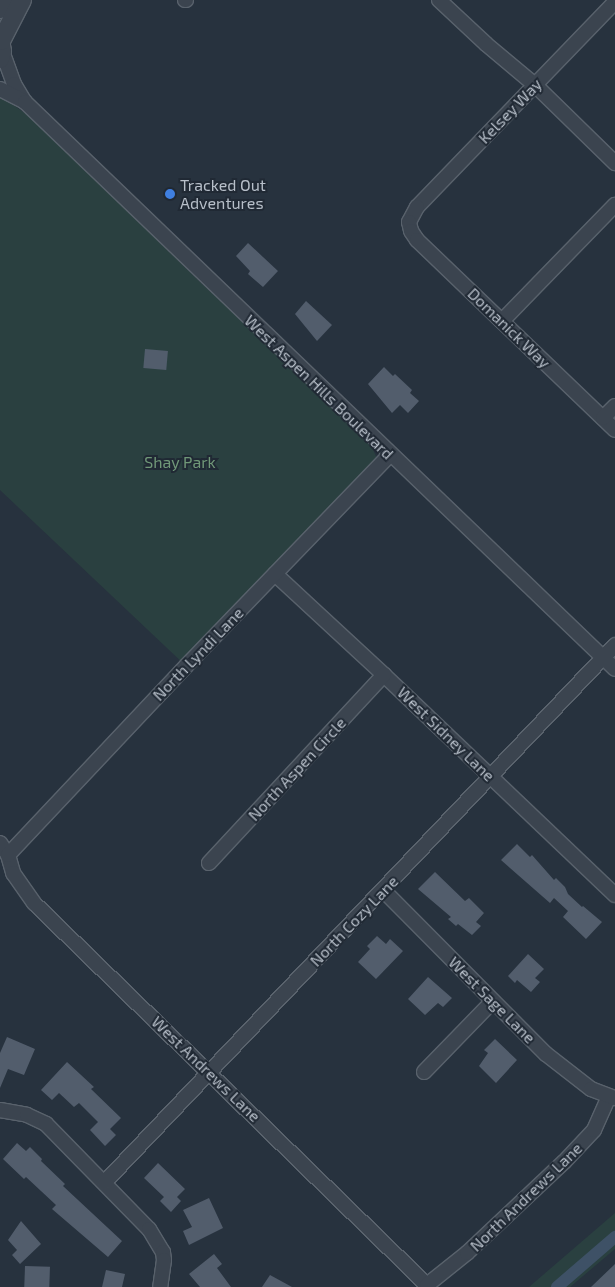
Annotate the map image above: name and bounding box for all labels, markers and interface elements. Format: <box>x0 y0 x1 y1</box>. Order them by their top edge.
street label: Kelsey Way <box>474 74 546 148</box>
place label: Tracked Out Adventures <box>180 175 266 213</box>
marker: Tracked Out Adventures <box>164 188 176 200</box>
street label: Domanick Way <box>464 284 554 372</box>
street label: West Aspen Hills Boulevard <box>240 311 398 463</box>
park label: Shay Park <box>144 452 216 472</box>
street label: North Lyndi Lane <box>149 603 247 705</box>
street label: West Sidney Lane <box>393 683 499 785</box>
street label: North Aspen Circle <box>244 713 350 825</box>
street label: North Cozy Lane <box>306 872 402 970</box>
street label: West Sage Lane <box>445 953 539 1047</box>
street label: West Andrews Lane <box>147 1012 265 1126</box>
street label: North Andrews Lane <box>466 1138 586 1256</box>

